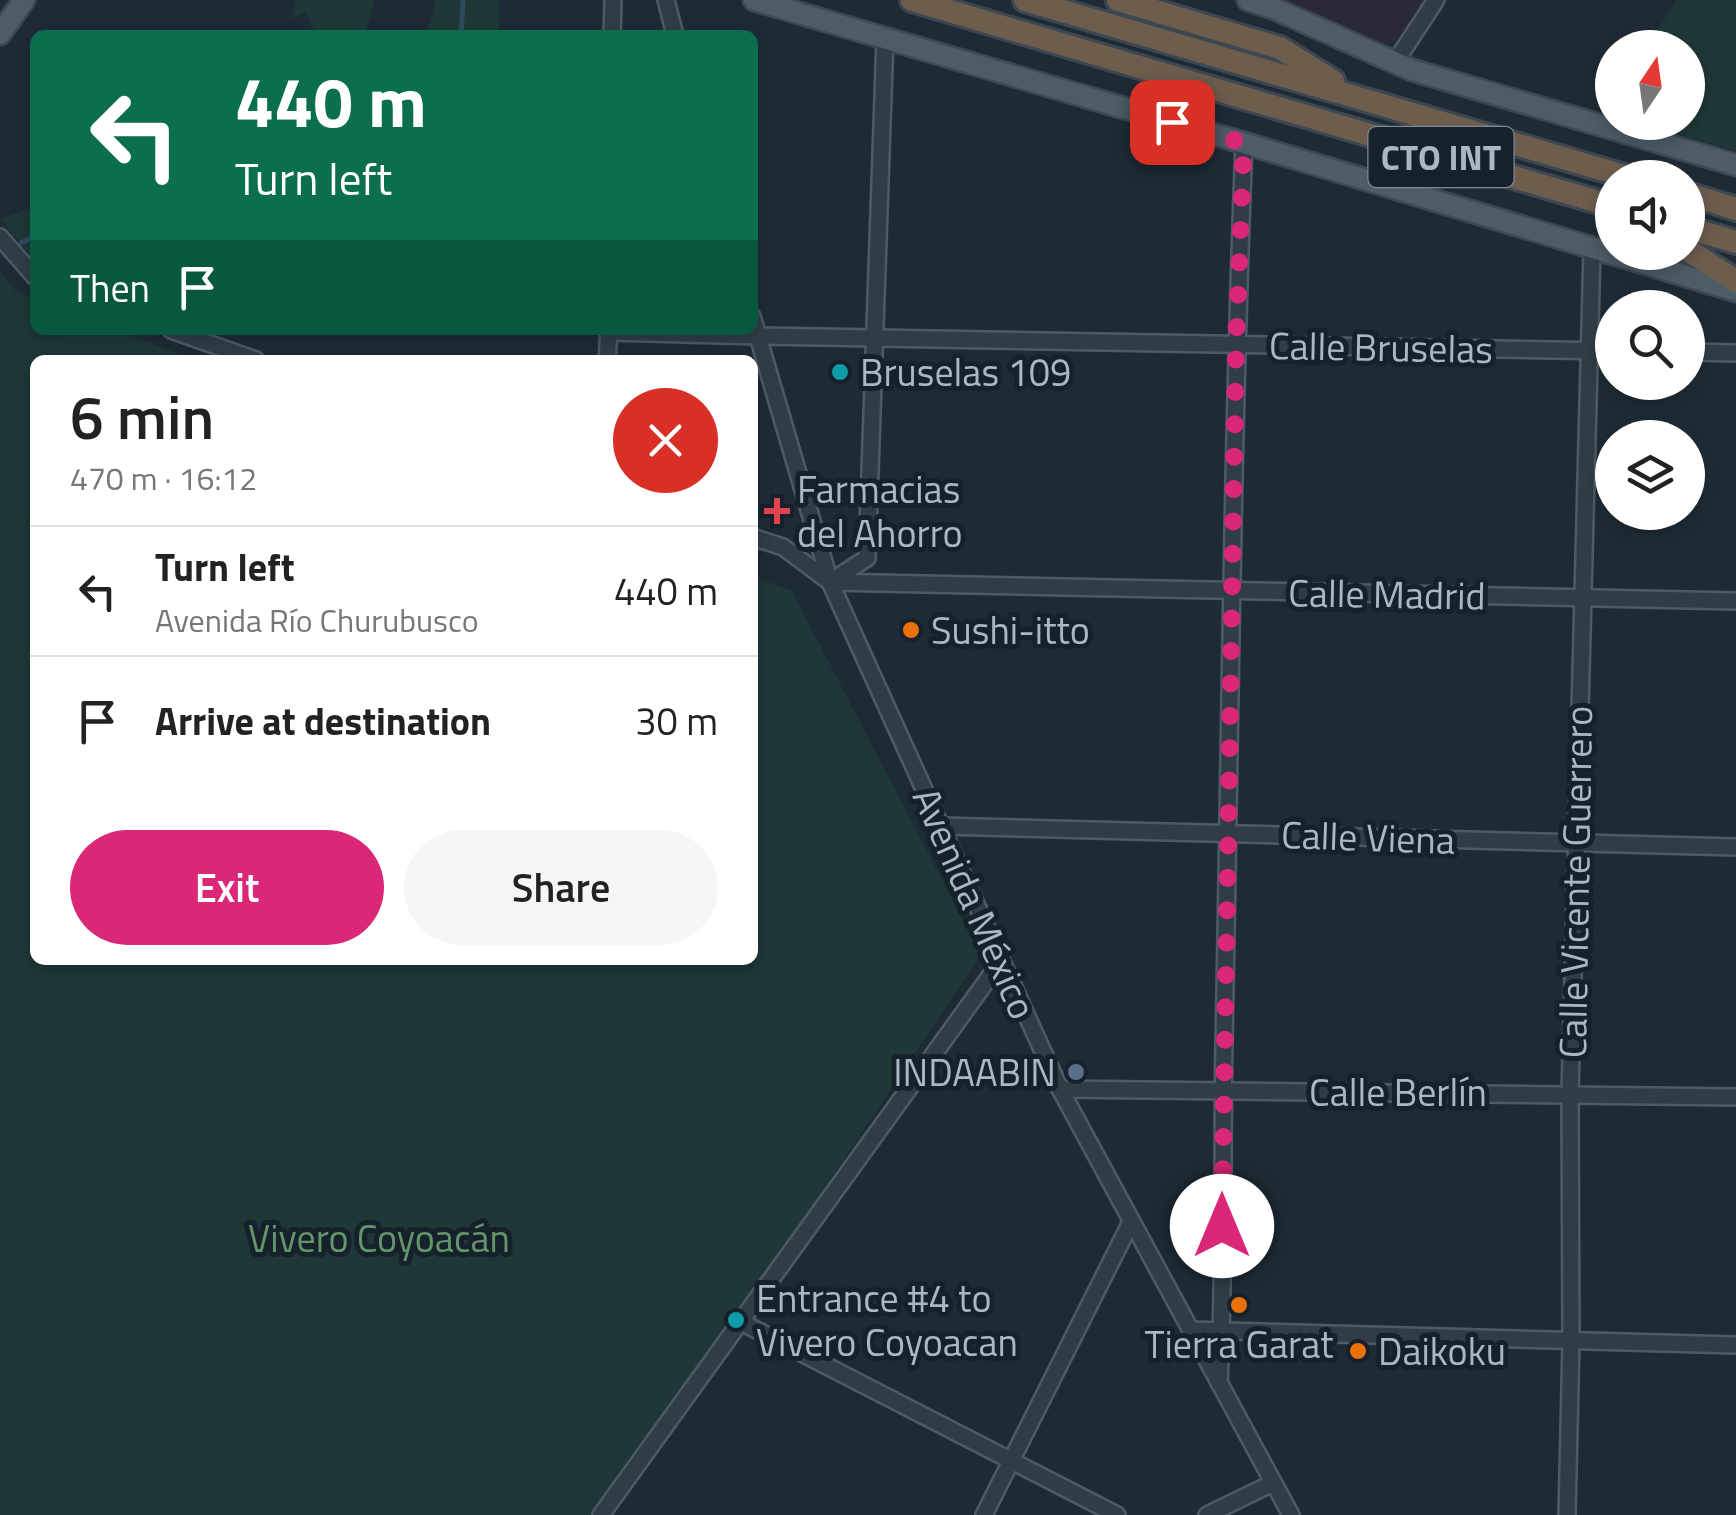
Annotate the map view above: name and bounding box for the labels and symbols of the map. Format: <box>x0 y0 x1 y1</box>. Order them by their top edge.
north arrow <box>1595 30 1705 140</box>
pin <box>1130 80 1215 165</box>
road number: CTO INT <box>1368 127 1514 187</box>
street label: Calle Bruselas <box>1269 316 1493 378</box>
place label: Bruselas 109 <box>860 343 1071 401</box>
marker: Bruselas 109 <box>829 361 851 383</box>
place label: Farmacias del Ahorro <box>797 460 963 562</box>
marker: Farmacias del Ahorro <box>766 500 788 522</box>
street label: Calle Madrid <box>1288 563 1486 625</box>
place label: Sushi-itto <box>931 601 1090 659</box>
marker: Sushi-itto <box>900 619 922 641</box>
street label: Calle Vicente Guerrero <box>1543 705 1607 1059</box>
street label: Avenida México <box>898 778 1052 1028</box>
street label: Calle Viena <box>1280 805 1456 869</box>
place label: INDAABIN <box>893 1043 1056 1101</box>
marker: INDAABIN <box>1065 1061 1087 1083</box>
street label: Calle Berlín <box>1309 1063 1487 1121</box>
position arrow <box>1170 1174 1274 1278</box>
park label: Vivero Coyoacán <box>248 1209 510 1267</box>
place label: Entrance #4 to Vivero Coyoacan <box>756 1269 1018 1371</box>
marker: Tierra Garat <box>1228 1294 1250 1316</box>
marker: Entrance #4 to Vivero Coyoacan <box>725 1309 747 1331</box>
place label: Tierra Garat <box>1144 1315 1334 1373</box>
place label: Daikoku <box>1378 1322 1506 1380</box>
marker: Daikoku <box>1347 1340 1369 1362</box>

